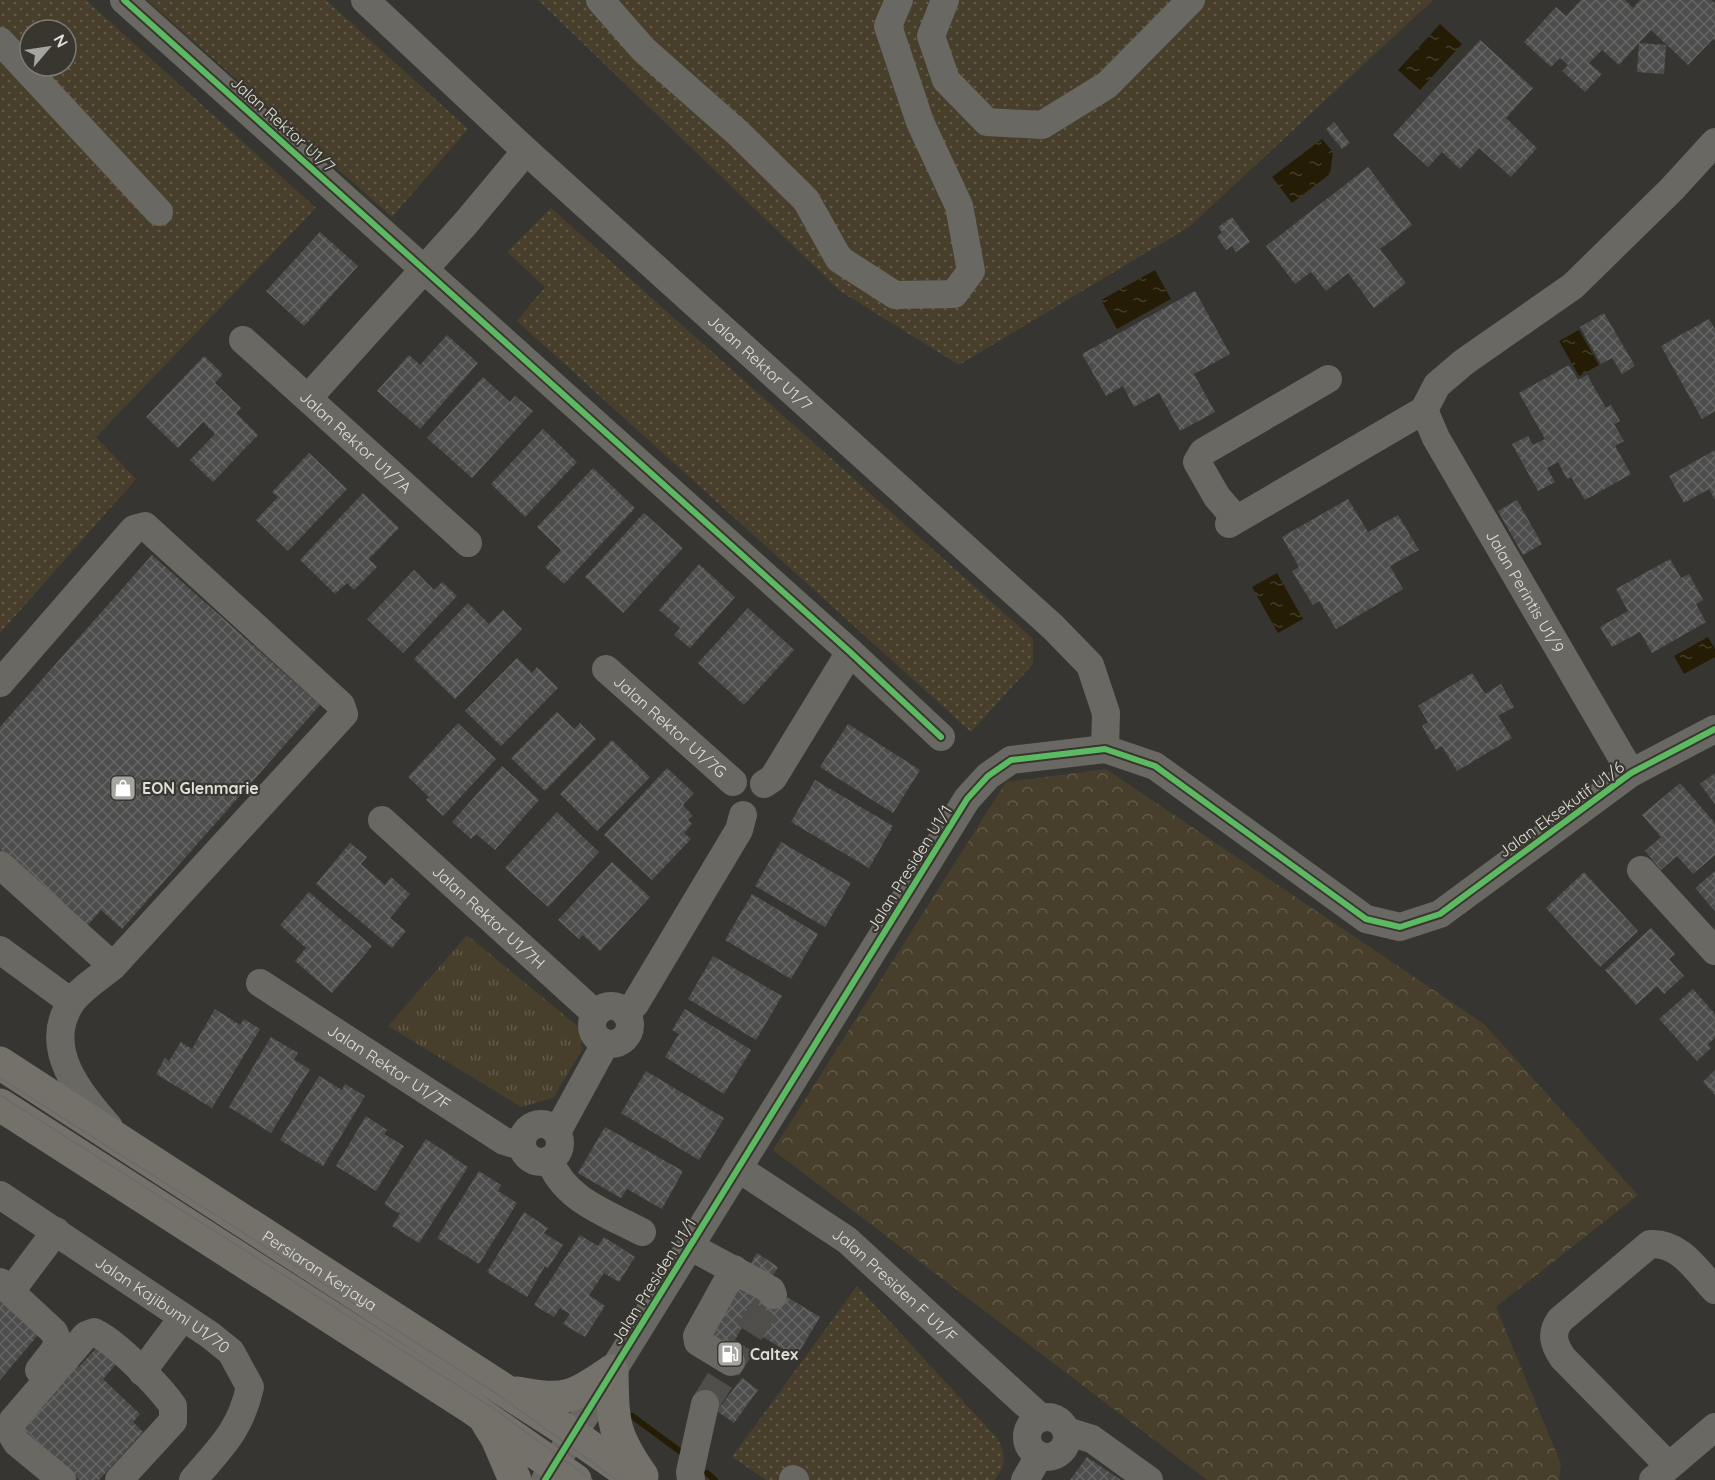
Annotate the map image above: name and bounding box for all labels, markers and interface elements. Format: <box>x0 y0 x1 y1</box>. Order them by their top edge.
north arrow <box>18 18 78 78</box>
text: N <box>50 31 73 51</box>
street label: Jalan Rektor U1/7 <box>227 72 339 176</box>
street label: Jalan Rektor U1/7 <box>704 310 816 415</box>
street label: Jalan Rektor U1/7A <box>296 386 416 497</box>
street label: Jalan Perintis U1/9 <box>1482 527 1569 656</box>
street label: Jalan Rektor U1/7G <box>610 671 731 782</box>
street label: Jalan Eksekutif U1/6 <box>1494 756 1628 861</box>
shop icon: EON Glenmarie <box>108 773 138 803</box>
place label: EON Glenmarie <box>142 778 259 798</box>
street label: Jalan Presiden U1/1 <box>862 801 956 935</box>
street label: Jalan Rektor U1/7H <box>428 861 549 973</box>
street label: Jalan Rektor U1/7F <box>324 1020 455 1114</box>
street label: Jalan Presiden U1/1 <box>606 1214 700 1348</box>
street label: Jalan Presiden F U1/F <box>829 1223 962 1346</box>
street label: Persiaran Kerjaya <box>258 1226 381 1315</box>
street label: Jalan Kajibumi U1/70 <box>91 1251 234 1357</box>
fuel station icon: Caltex <box>715 1339 745 1369</box>
place label: Caltex <box>750 1344 798 1364</box>

